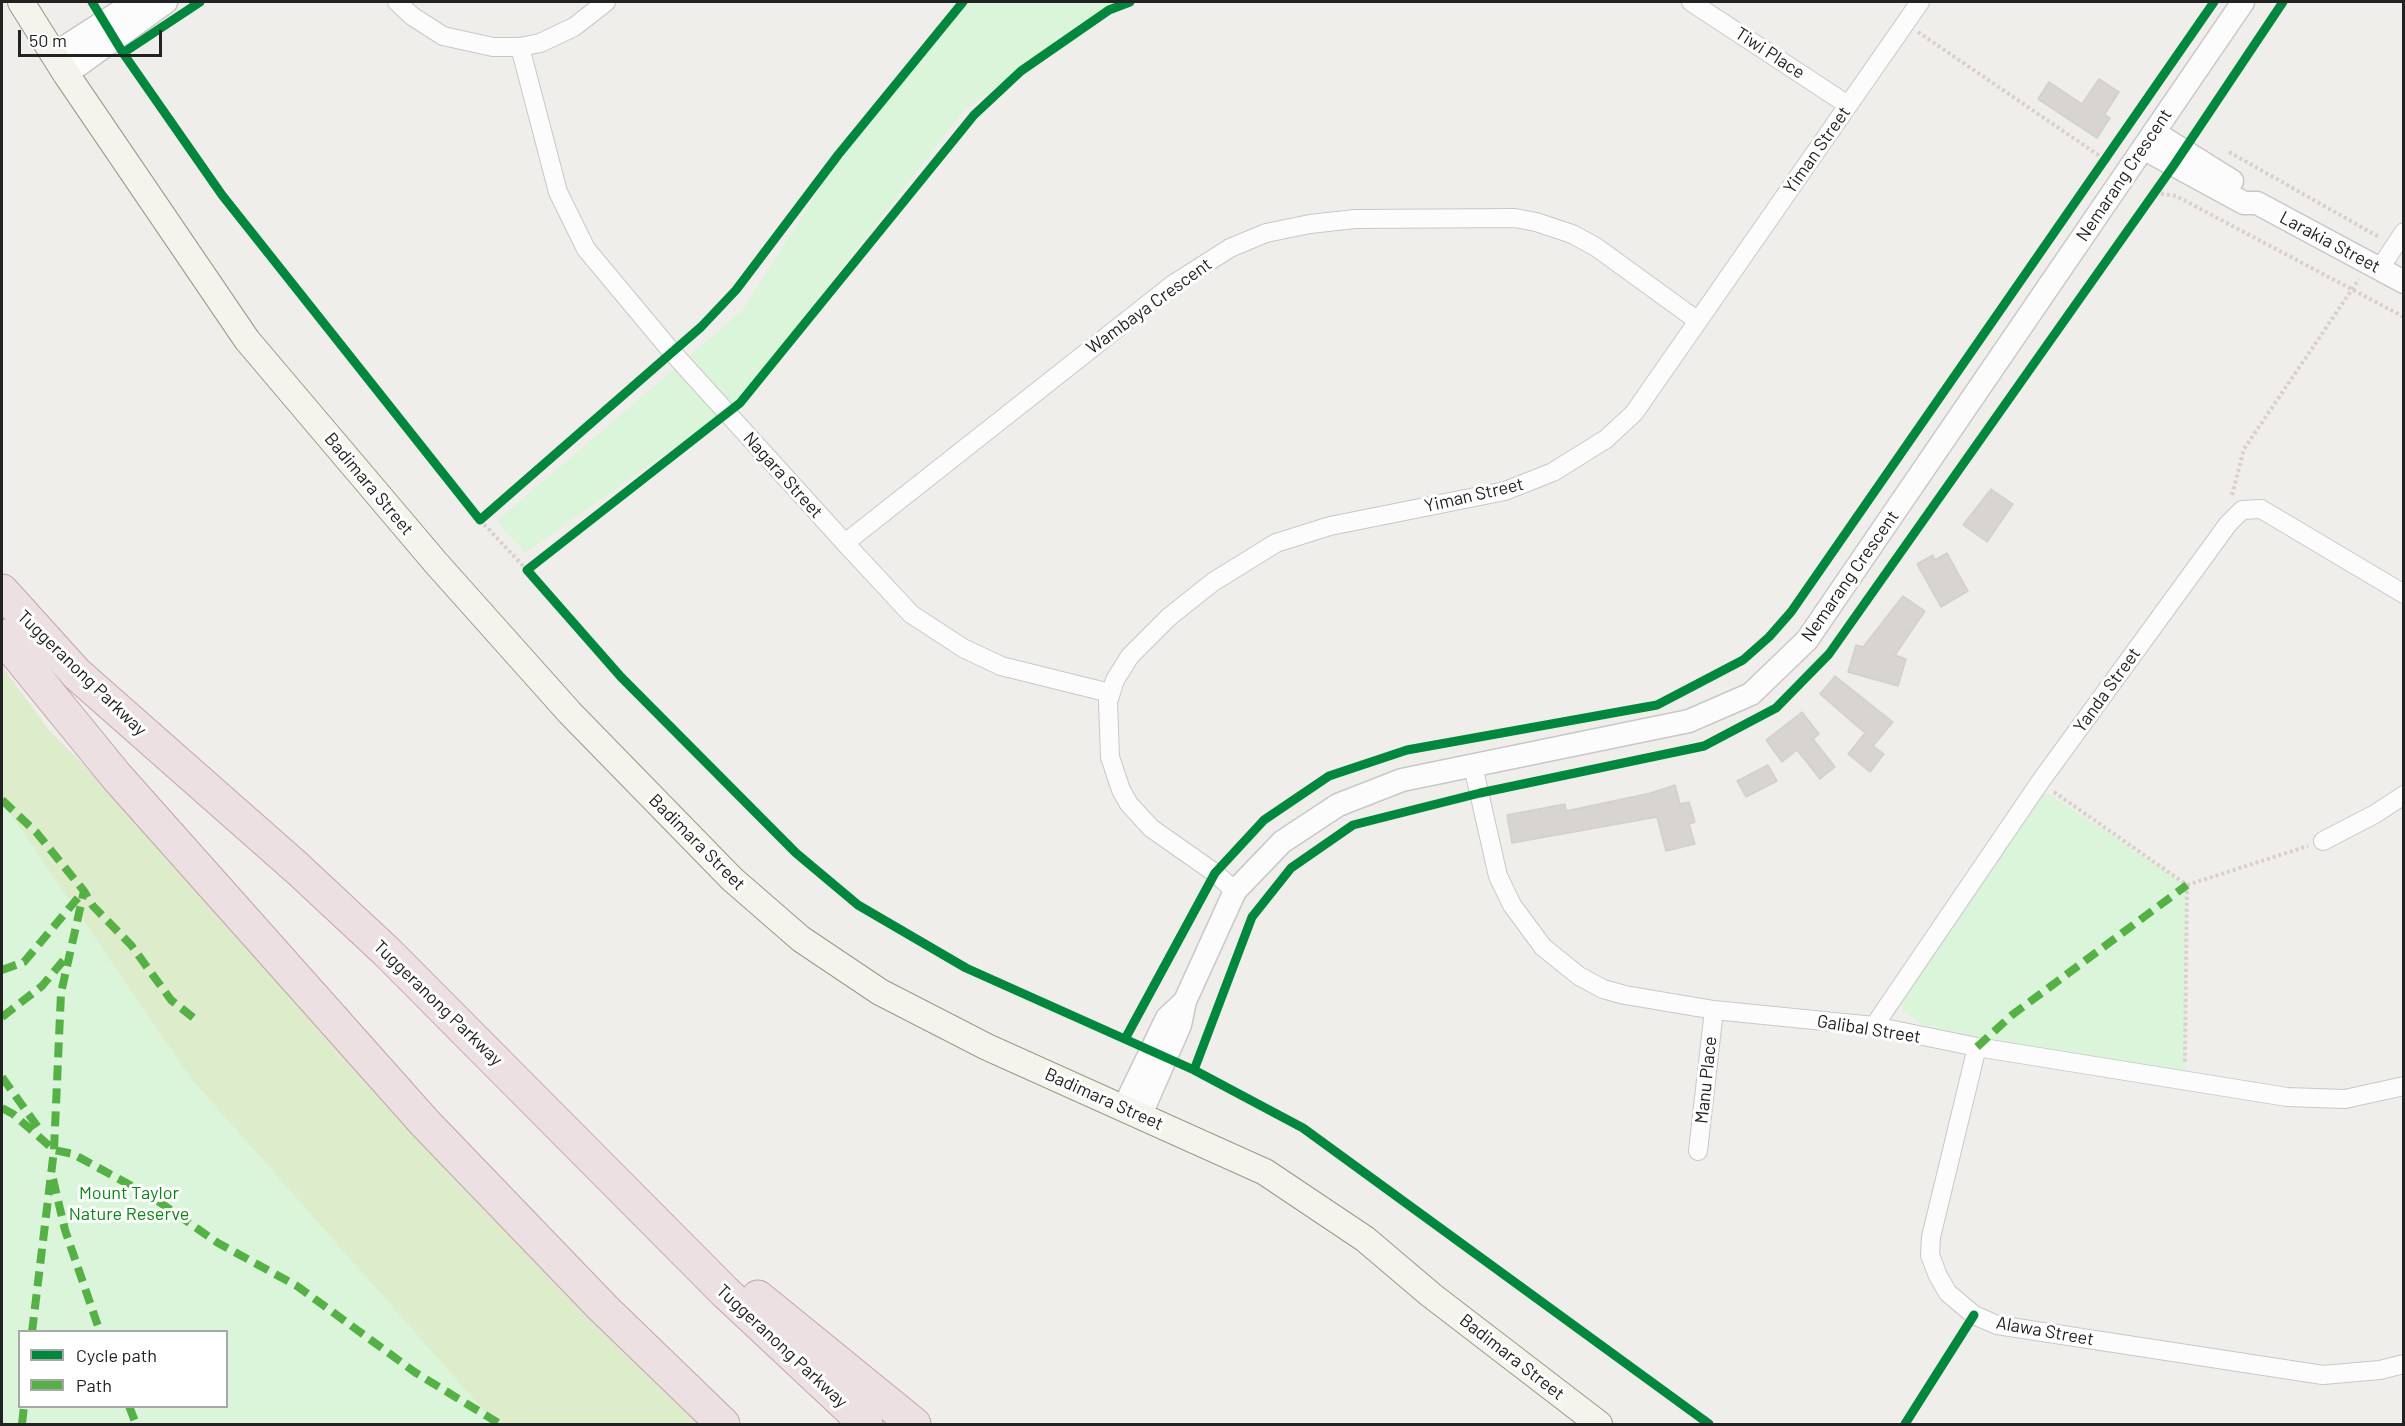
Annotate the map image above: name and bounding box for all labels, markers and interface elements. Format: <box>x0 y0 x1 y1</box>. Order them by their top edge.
scale bar <box>21 18 165 56</box>
street label: Tiwi Place <box>1731 23 1809 83</box>
text: 50 m <box>29 29 67 51</box>
street label: Yiman Street <box>1779 102 1855 198</box>
street label: Nemarang Crescent <box>2072 105 2176 245</box>
street label: Larakia Street <box>2276 206 2384 278</box>
street label: Wambaya Crescent <box>1082 253 1216 359</box>
street label: Nagara Street <box>739 427 827 523</box>
street label: Badimara Street <box>320 428 418 540</box>
street label: Yiman Street <box>1422 473 1526 517</box>
street label: Nemarang Crescent <box>1797 506 1903 646</box>
street label: Tuggeranong Parkway <box>13 606 151 740</box>
street label: Yanda Street <box>2069 643 2145 737</box>
street label: Badimara Street <box>644 789 750 895</box>
street label: Tuggeranong Parkway <box>369 936 507 1070</box>
street label: Galibal Street <box>1816 1010 1922 1048</box>
street label: Manu Place <box>1691 1035 1721 1125</box>
street label: Badimara Street <box>1041 1063 1167 1135</box>
park label: Mount Taylor Nature Reserve <box>69 1182 189 1224</box>
street label: Tuggeranong Parkway <box>712 1280 852 1412</box>
street label: Badimara Street <box>1455 1309 1569 1405</box>
street label: Alawa Street <box>1994 1312 2096 1350</box>
legend <box>18 1330 228 1408</box>
text: Cycle path <box>76 1344 157 1366</box>
text: Path <box>76 1374 112 1396</box>

